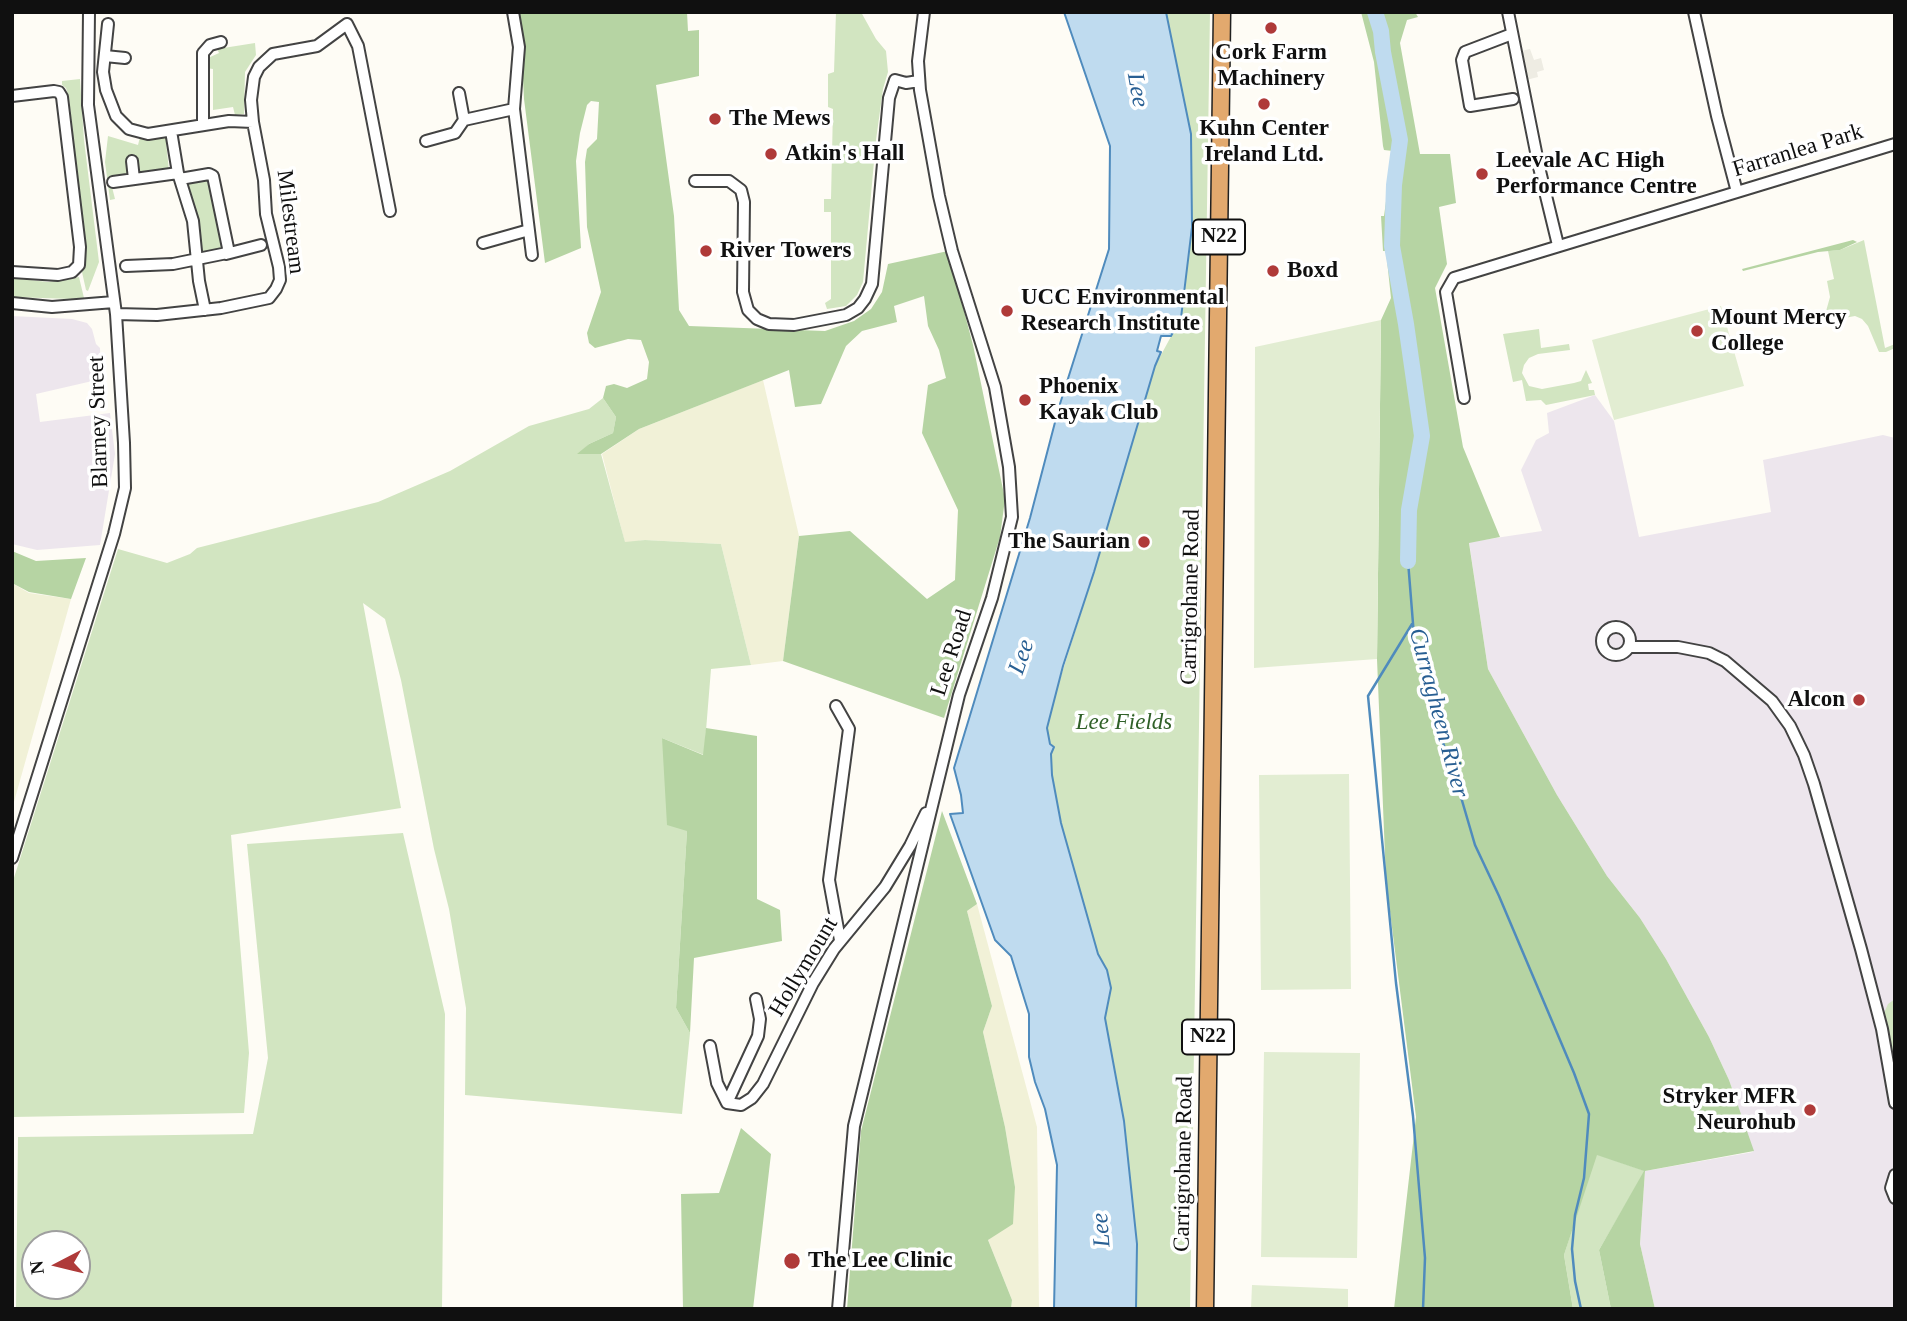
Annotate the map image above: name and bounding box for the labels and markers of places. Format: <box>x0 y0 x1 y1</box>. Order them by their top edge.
marker: Cork Farm Machinery <box>1263 20 1279 36</box>
place label: Cork Farm Machinery <box>1215 39 1327 93</box>
marker: Kuhn Center Ireland Ltd. <box>1256 96 1272 112</box>
place label: The Mews <box>729 105 831 133</box>
marker: The Mews <box>707 111 723 127</box>
place label: Kuhn Center Ireland Ltd. <box>1199 115 1329 169</box>
place label: Atkin's Hall <box>785 140 905 168</box>
marker: Atkin's Hall <box>763 146 779 162</box>
place label: Leevale AC High Performance Centre <box>1496 147 1697 201</box>
marker: Leevale AC High Performance Centre <box>1474 166 1490 182</box>
place label: River Towers <box>720 237 851 265</box>
marker: River Towers <box>698 243 714 259</box>
place label: Boxd <box>1287 257 1338 285</box>
marker: Boxd <box>1265 263 1281 279</box>
place label: UCC Environmental Research Institute <box>1021 284 1224 338</box>
marker: UCC Environmental Research Institute <box>999 303 1015 319</box>
place label: Mount Mercy College <box>1711 304 1847 358</box>
marker: Mount Mercy College <box>1689 323 1705 339</box>
place label: Phoenix Kayak Club <box>1039 373 1159 427</box>
marker: Phoenix Kayak Club <box>1017 392 1033 408</box>
place label: The Saurian <box>1008 528 1130 556</box>
marker: The Saurian <box>1136 534 1152 550</box>
place label: Alcon <box>1787 686 1845 714</box>
marker: Alcon <box>1851 692 1867 708</box>
place label: Stryker MFR Neurohub <box>1663 1083 1796 1137</box>
marker: Stryker MFR Neurohub <box>1802 1102 1818 1118</box>
place label: The Lee Clinic <box>808 1247 952 1275</box>
marker: The Lee Clinic <box>782 1251 802 1271</box>

